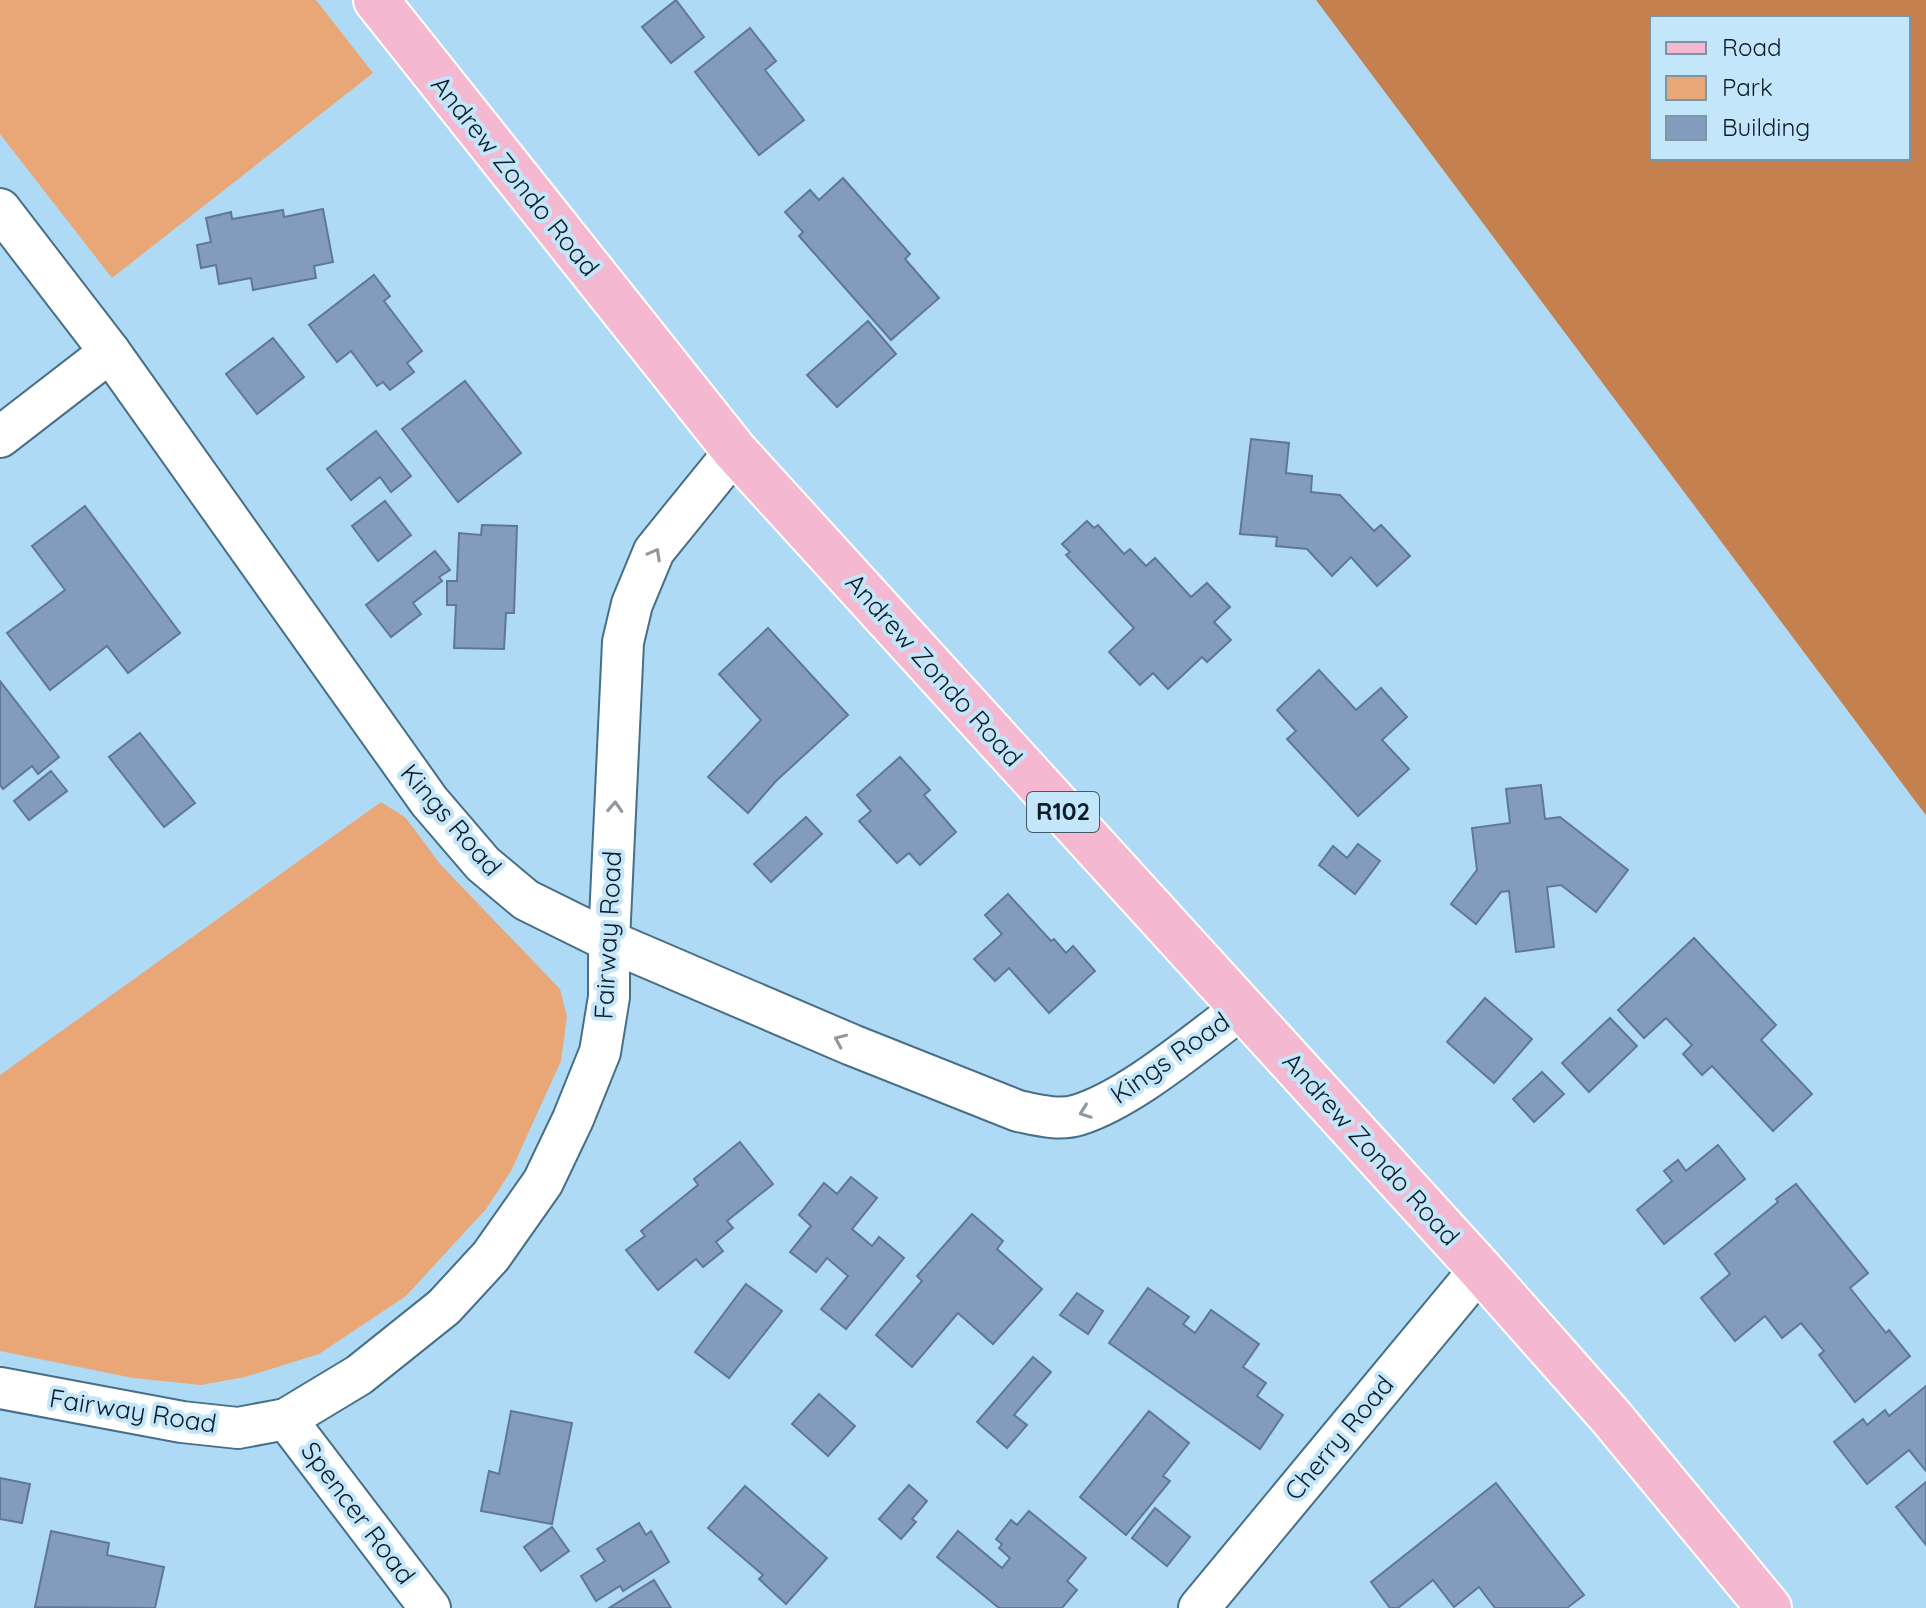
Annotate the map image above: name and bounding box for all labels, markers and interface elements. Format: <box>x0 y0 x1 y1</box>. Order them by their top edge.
legend <box>1650 16 1910 160</box>
text: Road <box>1722 32 1782 62</box>
street label: Andrew Zondo Road <box>424 69 606 283</box>
text: Park <box>1722 72 1773 102</box>
text: Building <box>1722 112 1810 142</box>
one-way arrow <box>645 548 660 562</box>
street label: Andrew Zondo Road <box>839 566 1030 773</box>
street label: Kings Road <box>394 757 509 883</box>
road number: R102 <box>1027 792 1099 832</box>
one-way arrow <box>606 801 623 814</box>
street label: Fairway Road <box>587 850 628 1020</box>
street label: Kings Road <box>1104 1005 1236 1111</box>
one-way arrow <box>834 1033 848 1049</box>
street label: Andrew Zondo Road <box>1276 1045 1467 1252</box>
one-way arrow <box>1079 1102 1093 1118</box>
street label: Cherry Road <box>1277 1369 1400 1507</box>
street label: Fairway Road <box>47 1381 219 1440</box>
street label: Spencer Road <box>294 1435 423 1590</box>

